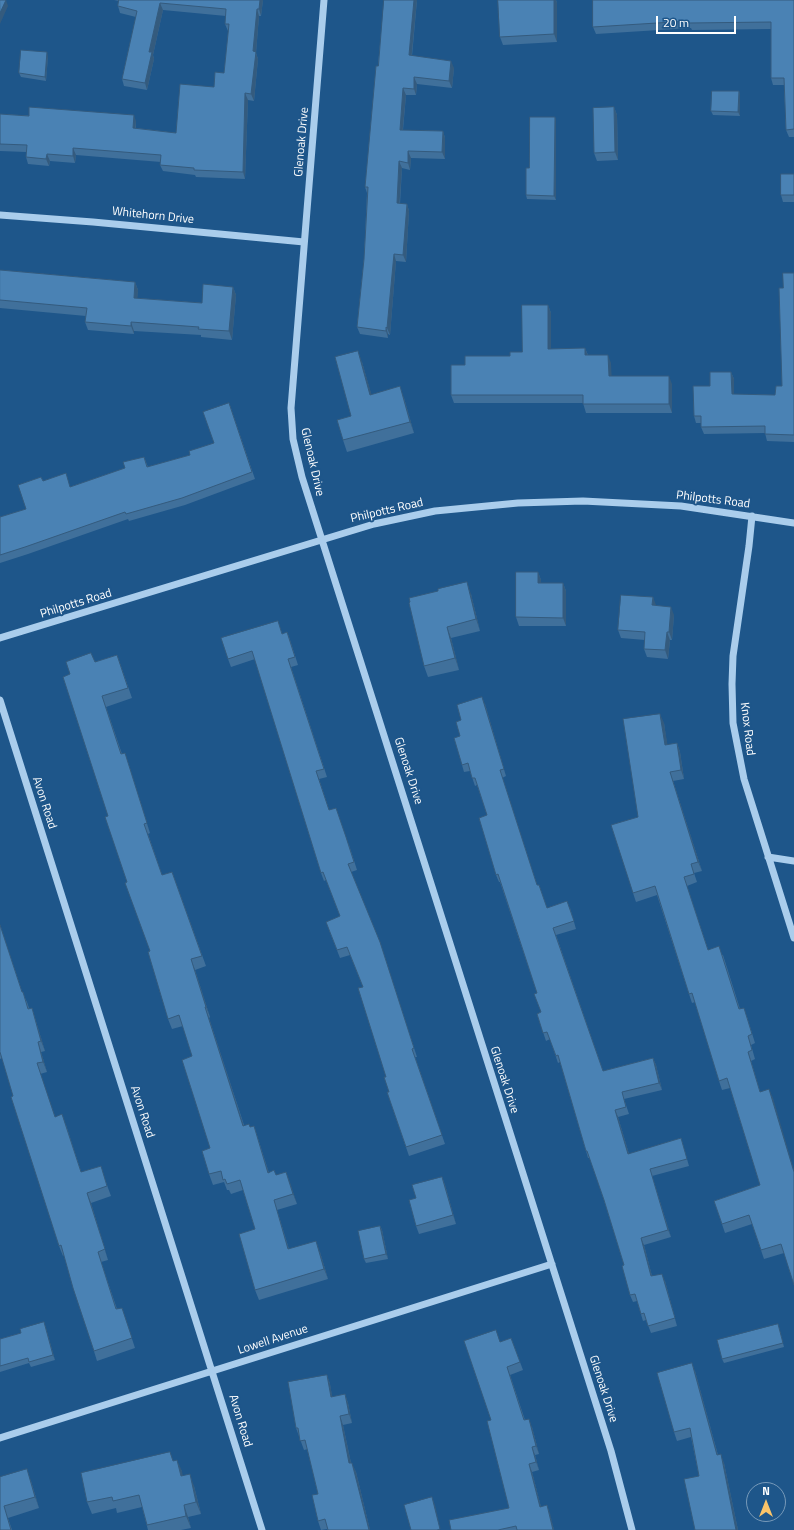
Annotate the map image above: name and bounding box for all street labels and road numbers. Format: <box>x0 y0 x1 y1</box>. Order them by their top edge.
street label: Glenoak Drive <box>292 107 312 177</box>
street label: Whitehorn Drive <box>111 205 195 227</box>
street label: Glenoak Drive <box>297 426 327 498</box>
street label: Philpotts Road <box>675 488 751 512</box>
street label: Philpotts Road <box>349 496 425 526</box>
street label: Philpotts Road <box>38 586 114 622</box>
street label: Knox Road <box>737 702 757 756</box>
street label: Glenoak Drive <box>390 736 426 806</box>
street label: Avon Road <box>29 775 59 831</box>
street label: Glenoak Drive <box>486 1045 522 1115</box>
street label: Avon Road <box>127 1084 157 1140</box>
street label: Lowell Avenue <box>236 1322 310 1358</box>
street label: Glenoak Drive <box>585 1354 621 1424</box>
street label: Avon Road <box>225 1393 255 1449</box>

